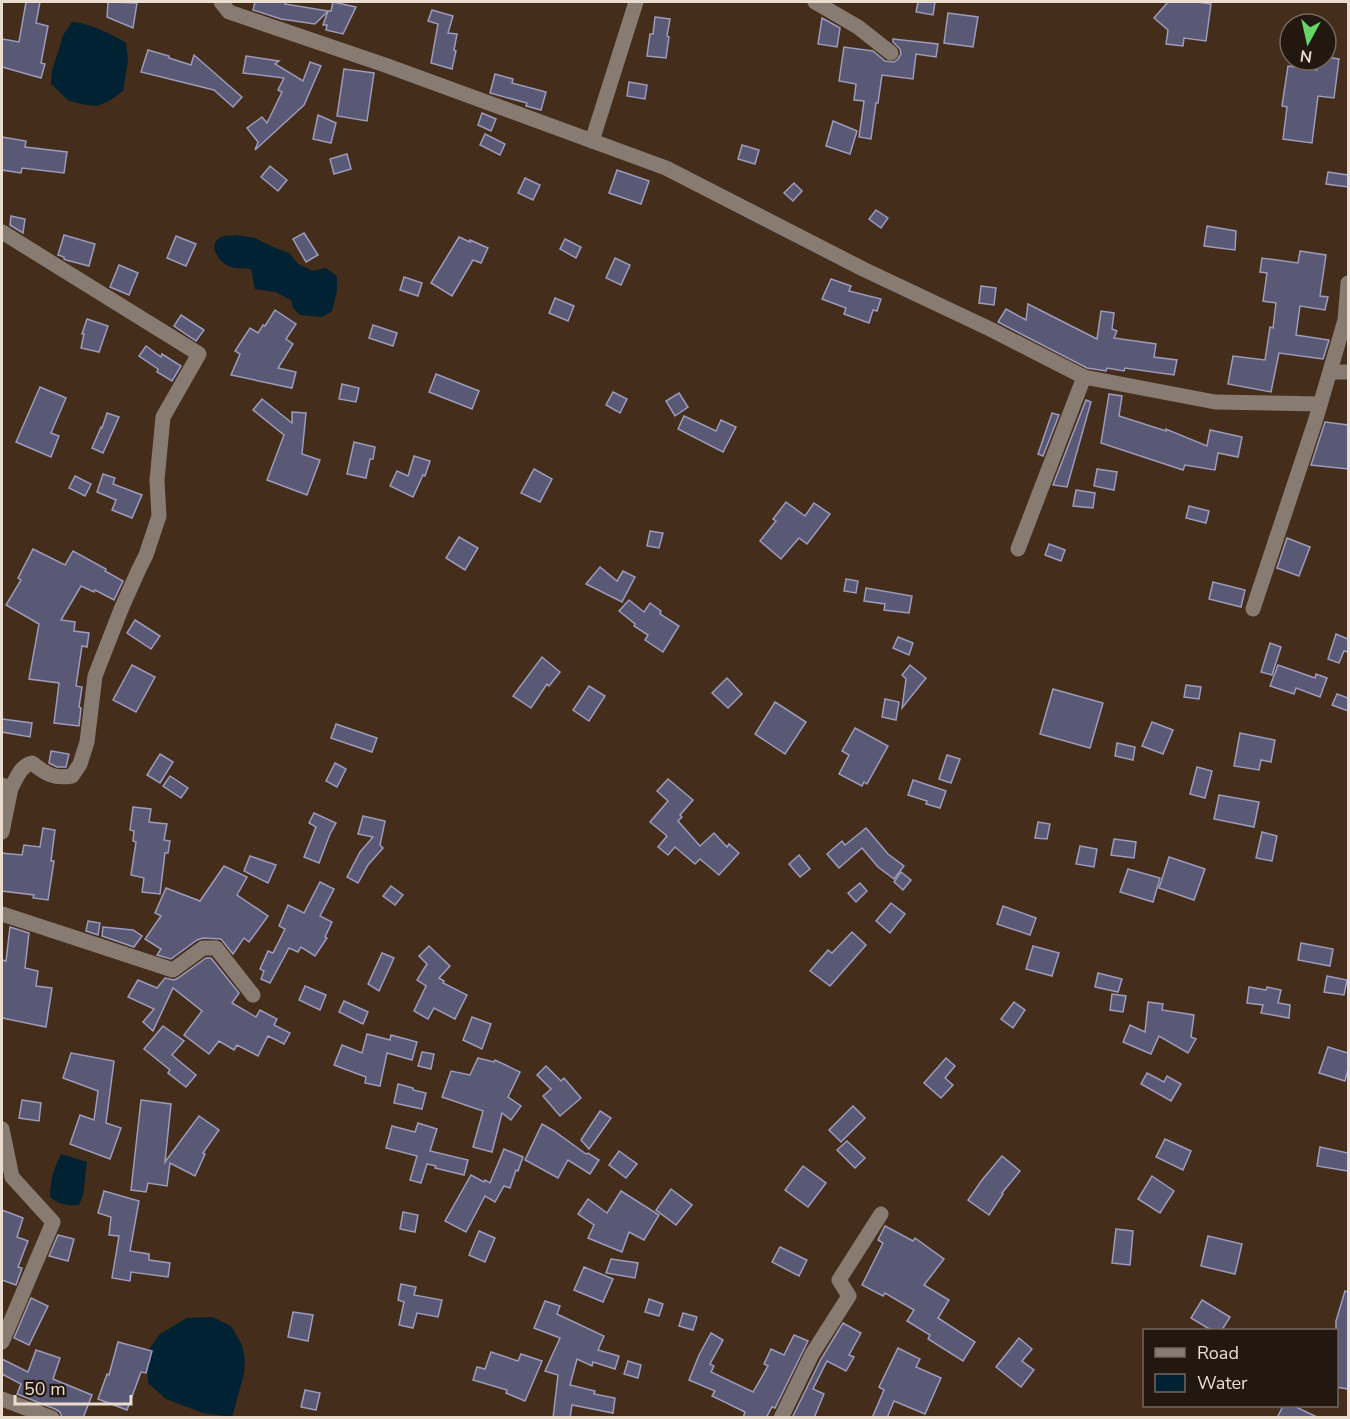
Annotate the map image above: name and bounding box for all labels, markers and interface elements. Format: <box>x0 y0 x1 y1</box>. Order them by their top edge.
north arrow <box>1278 12 1338 72</box>
text: N <box>1299 44 1314 68</box>
legend <box>1143 1329 1338 1407</box>
text: Road <box>1197 1341 1239 1365</box>
scale bar <box>15 1368 130 1406</box>
text: Water <box>1197 1371 1248 1395</box>
text: 50 m <box>24 1377 66 1401</box>

